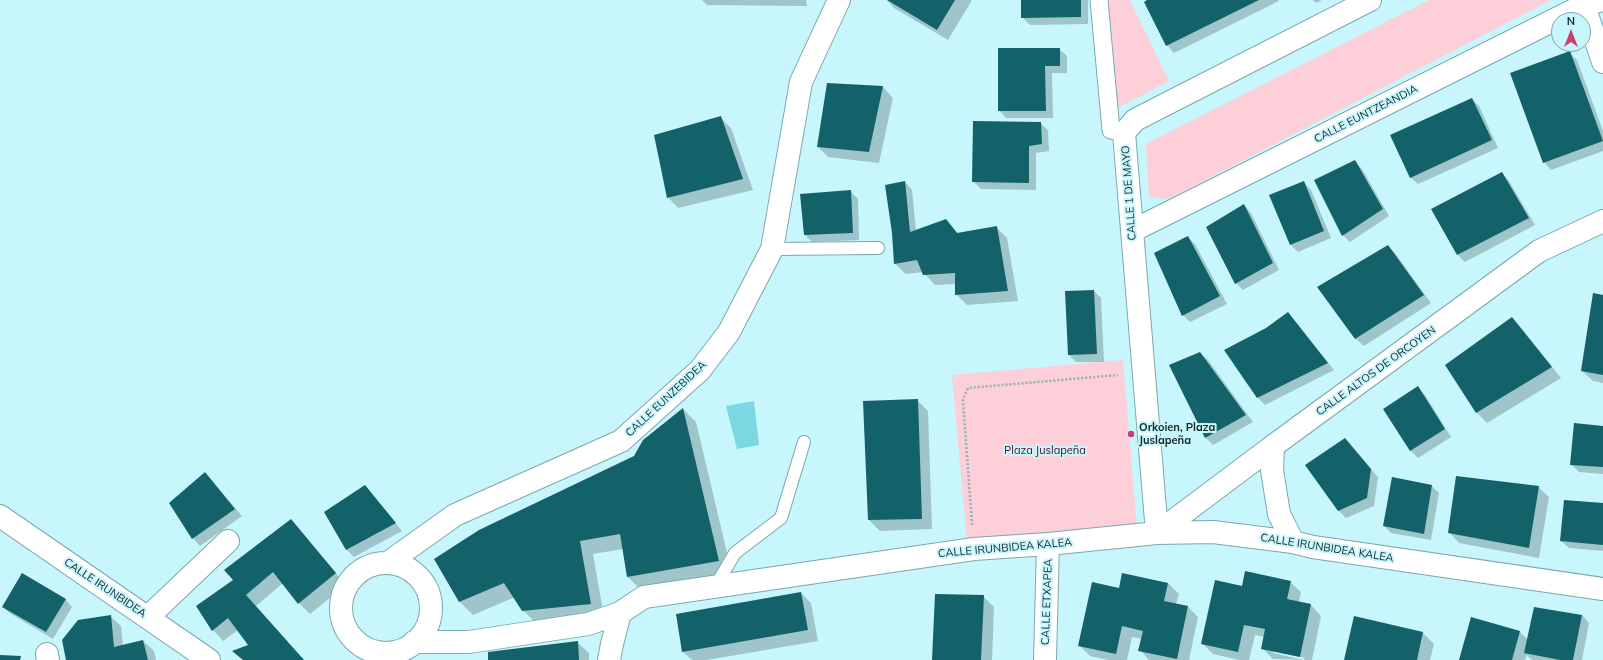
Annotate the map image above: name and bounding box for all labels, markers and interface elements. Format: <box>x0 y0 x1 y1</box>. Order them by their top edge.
north arrow <box>1551 12 1591 52</box>
text: N <box>1567 14 1575 28</box>
street label: CALLE EUNTZEANDIA <box>1312 82 1420 146</box>
street label: CALLE 1 DE MAYO <box>1119 145 1139 241</box>
street label: CALLE ALTOS DE ORCOYEN <box>1314 323 1438 419</box>
street label: CALLE EUNZEBIDEA <box>623 358 709 440</box>
place label: Orkoien, Plaza Juslapeña <box>1139 421 1215 447</box>
marker: Orkoien, Plaza Juslapeña <box>1126 429 1136 439</box>
park label: Plaza Juslapeña <box>1004 444 1086 458</box>
street label: CALLE IRUNBIDEA KALEA <box>1260 531 1394 565</box>
street label: CALLE IRUNBIDEA KALEA <box>937 536 1073 560</box>
street label: CALLE IRUNBIDEA <box>61 556 149 620</box>
street label: CALLE ETXAPEA <box>1039 559 1055 645</box>

